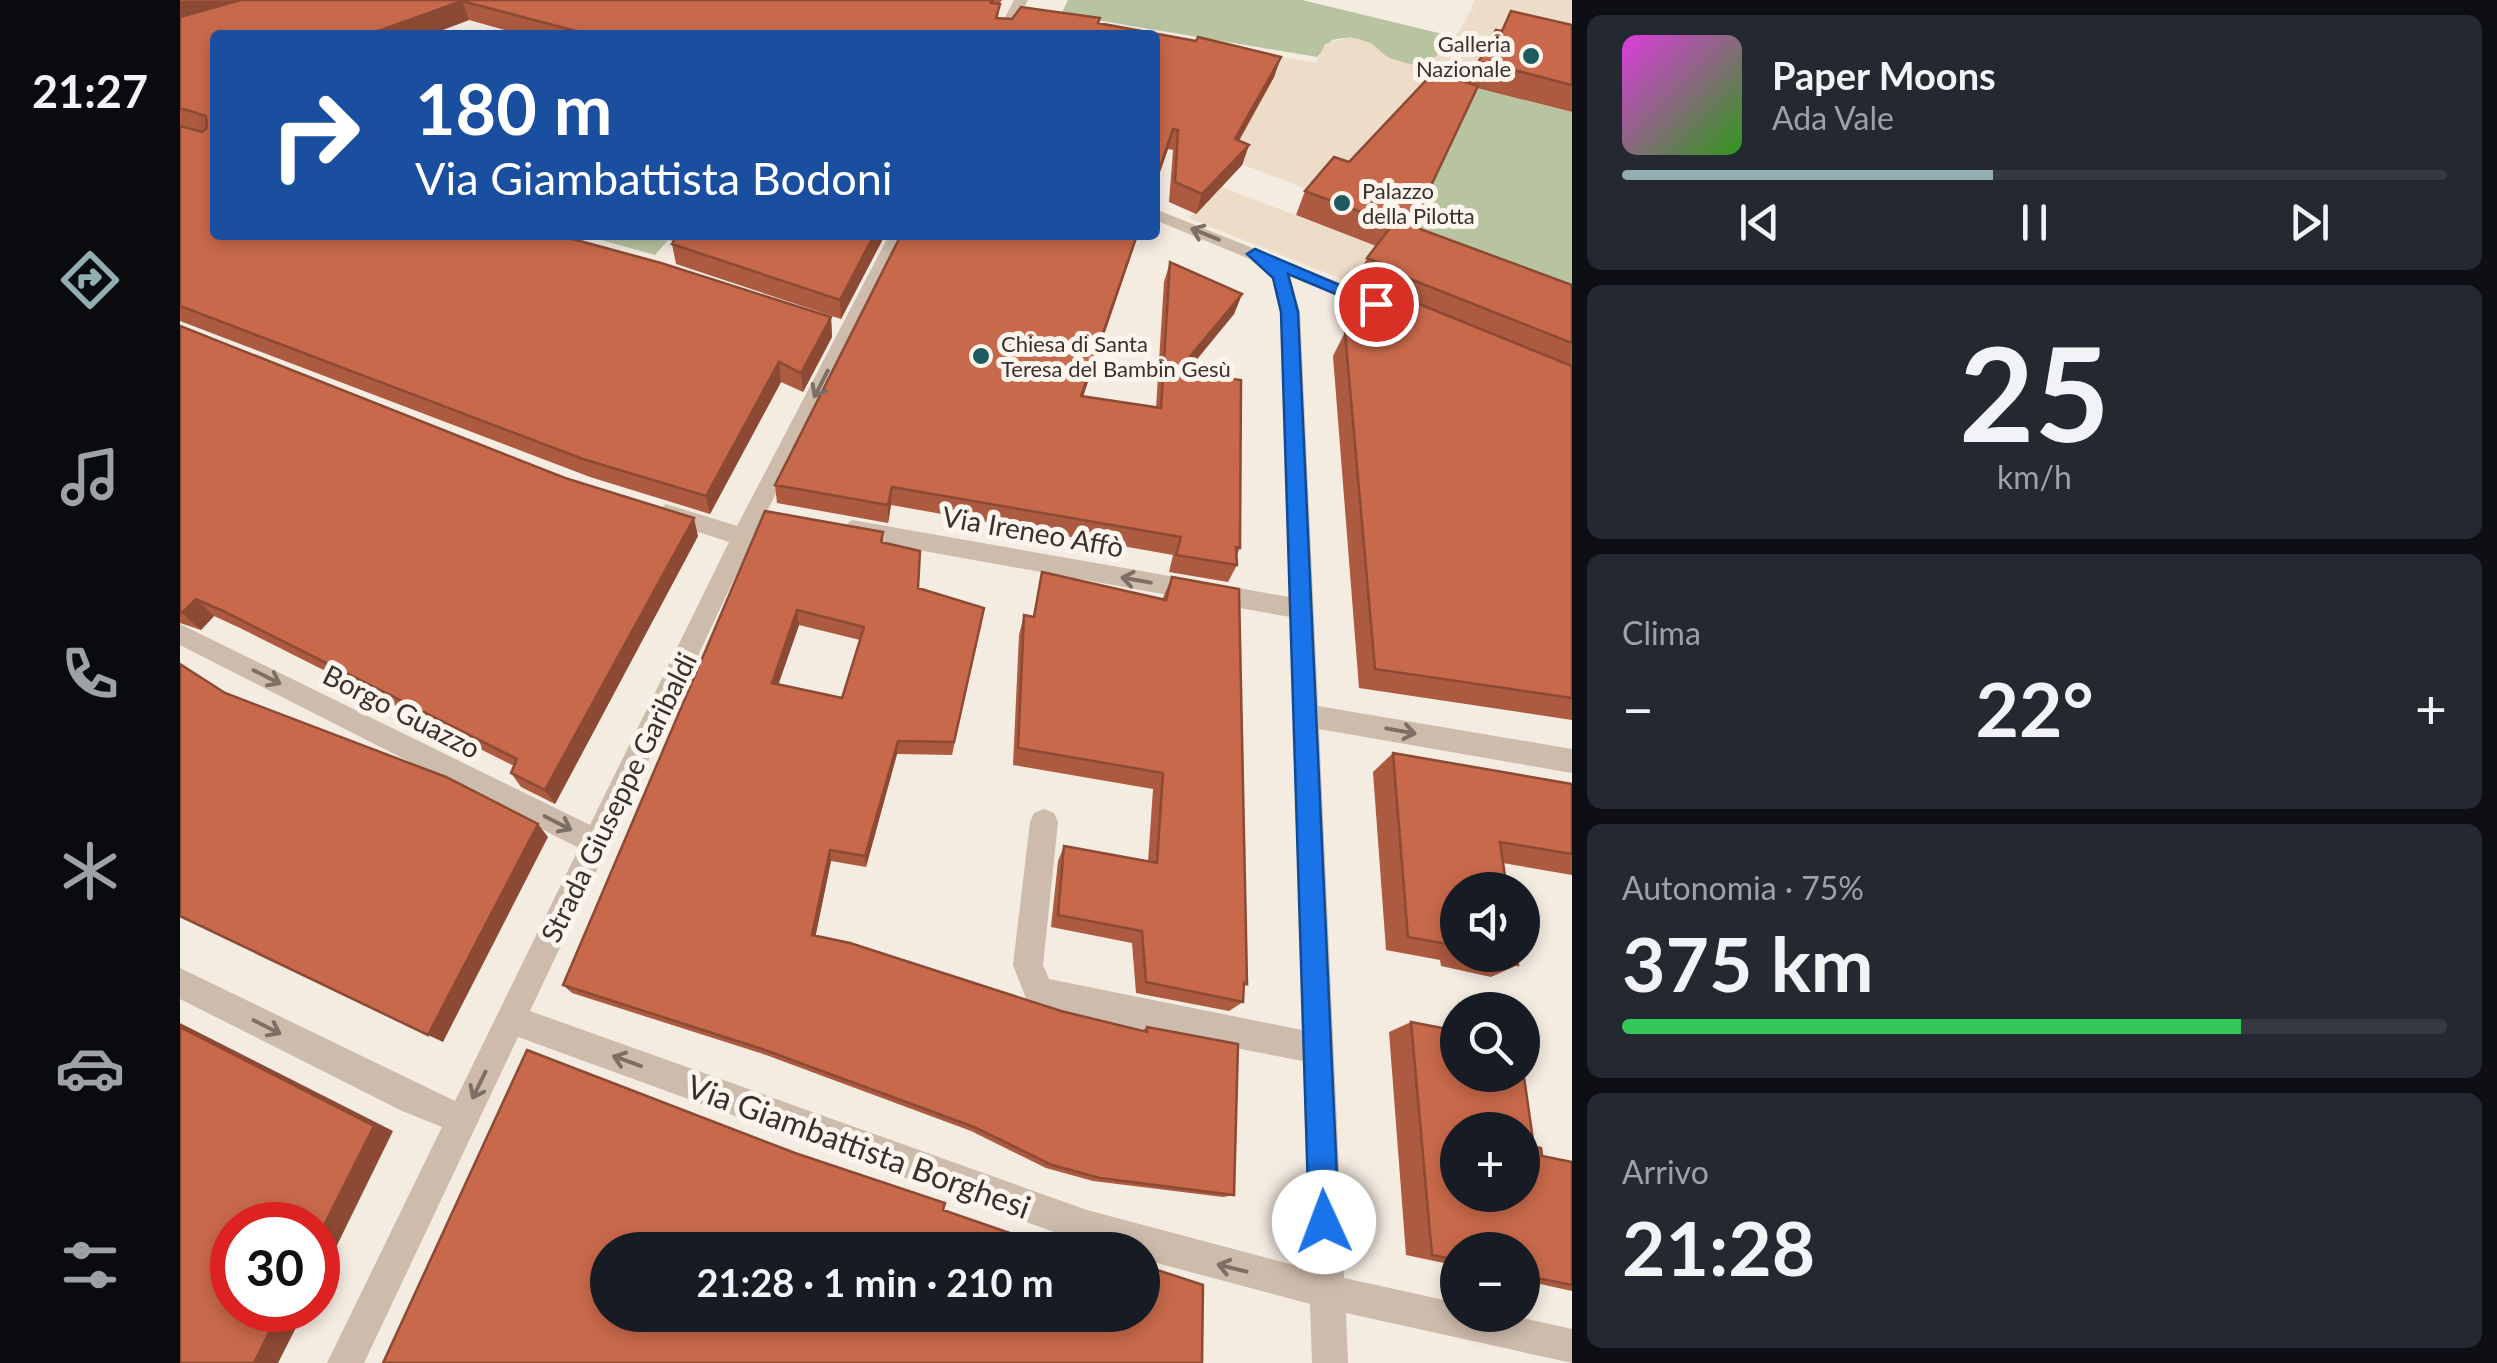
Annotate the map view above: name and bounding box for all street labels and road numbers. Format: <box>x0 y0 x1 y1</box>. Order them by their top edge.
street label: Via Ireneo Affò <box>940 498 1126 564</box>
street label: Strada Giuseppe Garibaldi <box>533 647 703 947</box>
street label: Borgo Guazzo <box>318 657 486 765</box>
street label: Via Giambattista Borghesi <box>682 1066 1036 1226</box>

